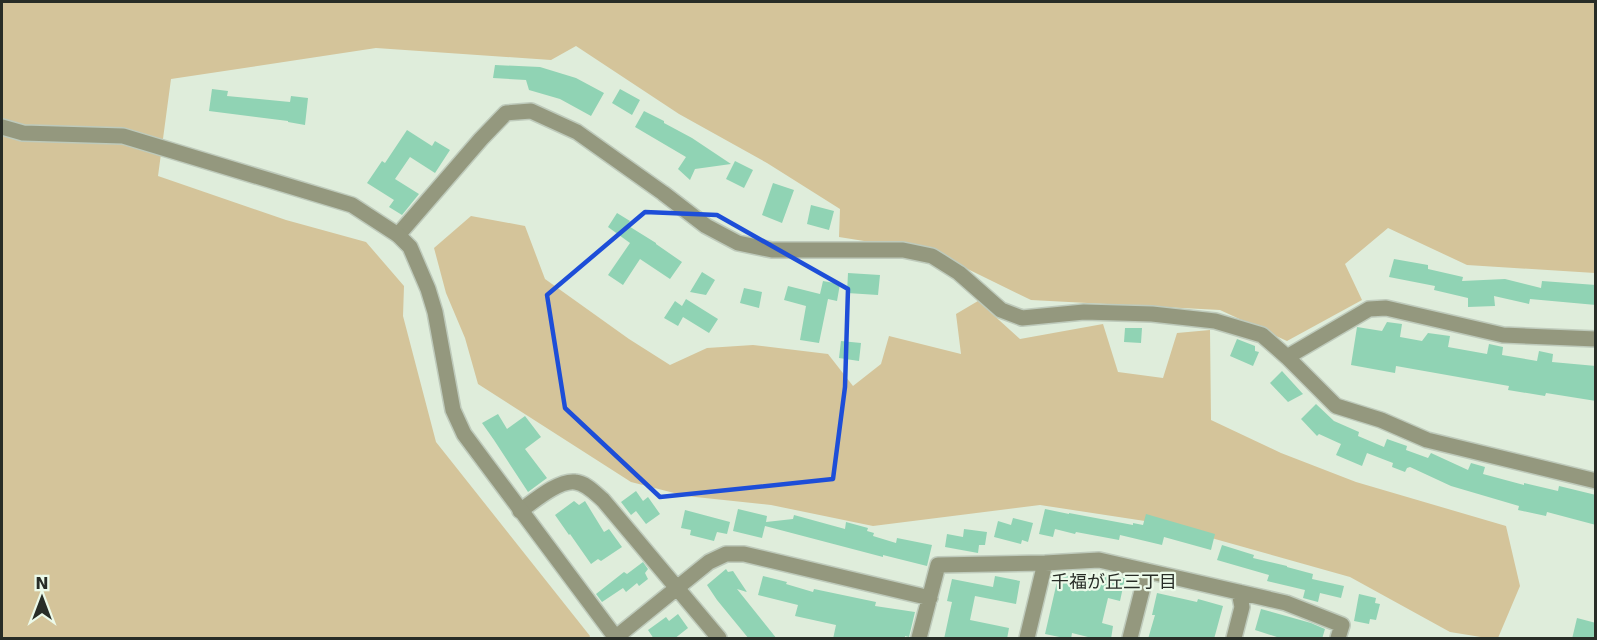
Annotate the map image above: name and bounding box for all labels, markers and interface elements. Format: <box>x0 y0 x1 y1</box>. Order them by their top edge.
north arrow <box>12 568 72 628</box>
district label: 千福が丘三丁目 <box>1051 571 1177 592</box>
text: N <box>35 574 49 593</box>

